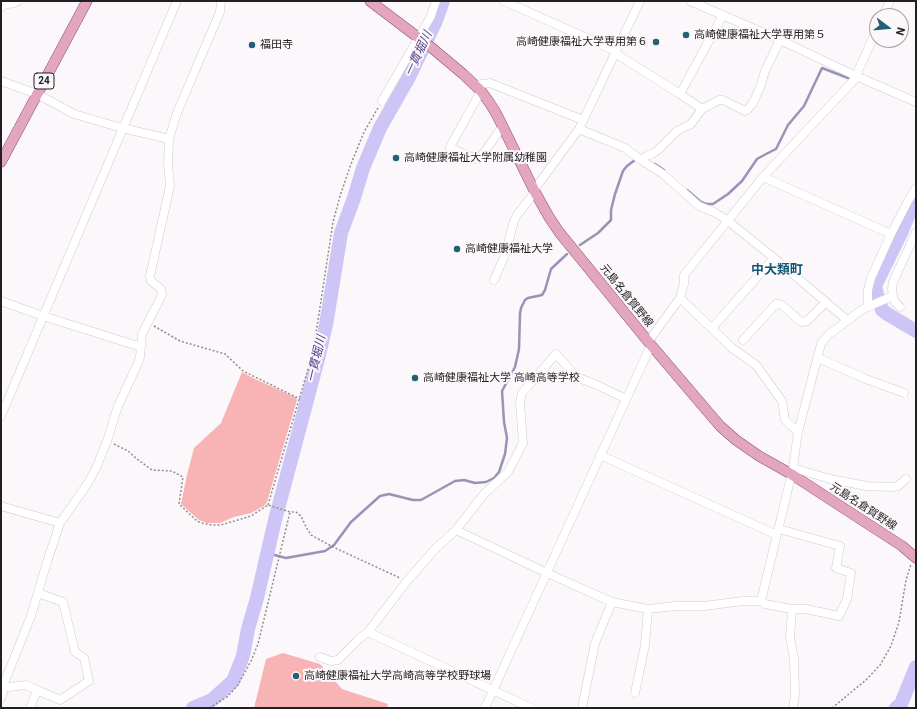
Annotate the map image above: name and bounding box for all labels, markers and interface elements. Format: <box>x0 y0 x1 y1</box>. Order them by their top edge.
north arrow <box>869 8 909 48</box>
text: N <box>893 26 907 37</box>
place label: 高崎健康福祉大学専用第５ <box>694 28 826 42</box>
water label: 一貫堀川 <box>402 29 436 79</box>
marker: 高崎健康福祉大学専用第５ <box>681 30 691 40</box>
place label: 高崎健康福祉大学専用第６ <box>516 35 648 49</box>
marker: 高崎健康福祉大学専用第６ <box>651 37 661 47</box>
place label: 福田寺 <box>260 38 293 52</box>
marker: 福田寺 <box>247 40 257 50</box>
road number: 24 <box>34 73 54 89</box>
place label: 高崎健康福祉大学附属幼稚園 <box>404 151 547 165</box>
marker: 高崎健康福祉大学附属幼稚園 <box>391 153 401 163</box>
place label: 高崎健康福祉大学 <box>465 242 553 256</box>
marker: 高崎健康福祉大学 <box>452 244 462 254</box>
street label: 元島名倉賀野線 <box>597 262 655 330</box>
district label: 中大類町 <box>751 263 803 279</box>
water label: 一貫堀川 <box>305 334 329 384</box>
place label: 高崎健康福祉大学 高崎高等学校 <box>423 371 580 385</box>
marker: 高崎健康福祉大学 高崎高等学校 <box>410 373 420 383</box>
street label: 元島名倉賀野線 <box>827 480 899 534</box>
place label: 高崎健康福祉大学高崎高等学校野球場 <box>304 669 491 683</box>
marker: 高崎健康福祉大学高崎高等学校野球場 <box>291 671 301 681</box>

